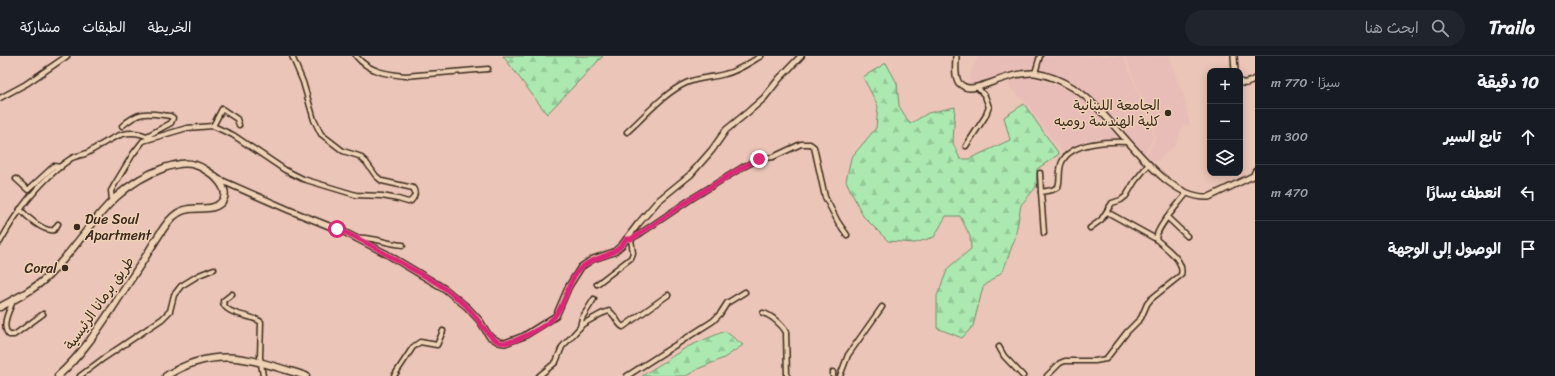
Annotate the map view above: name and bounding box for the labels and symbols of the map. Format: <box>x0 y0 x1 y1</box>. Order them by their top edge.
place label: الجامعة اللبنانية كلية الهندسة روميه <box>1054 93 1160 134</box>
marker: الجامعة اللبنانية كلية الهندسة روميه <box>1163 108 1173 118</box>
route end <box>750 150 768 168</box>
place label: Due Soul Apartment <box>84 207 152 248</box>
route start <box>328 220 346 238</box>
marker: Due Soul Apartment <box>72 222 82 232</box>
street label: طريق برمانا الرئيسية <box>58 251 141 355</box>
place label: Coral <box>24 256 58 281</box>
marker: Coral <box>60 263 70 273</box>

